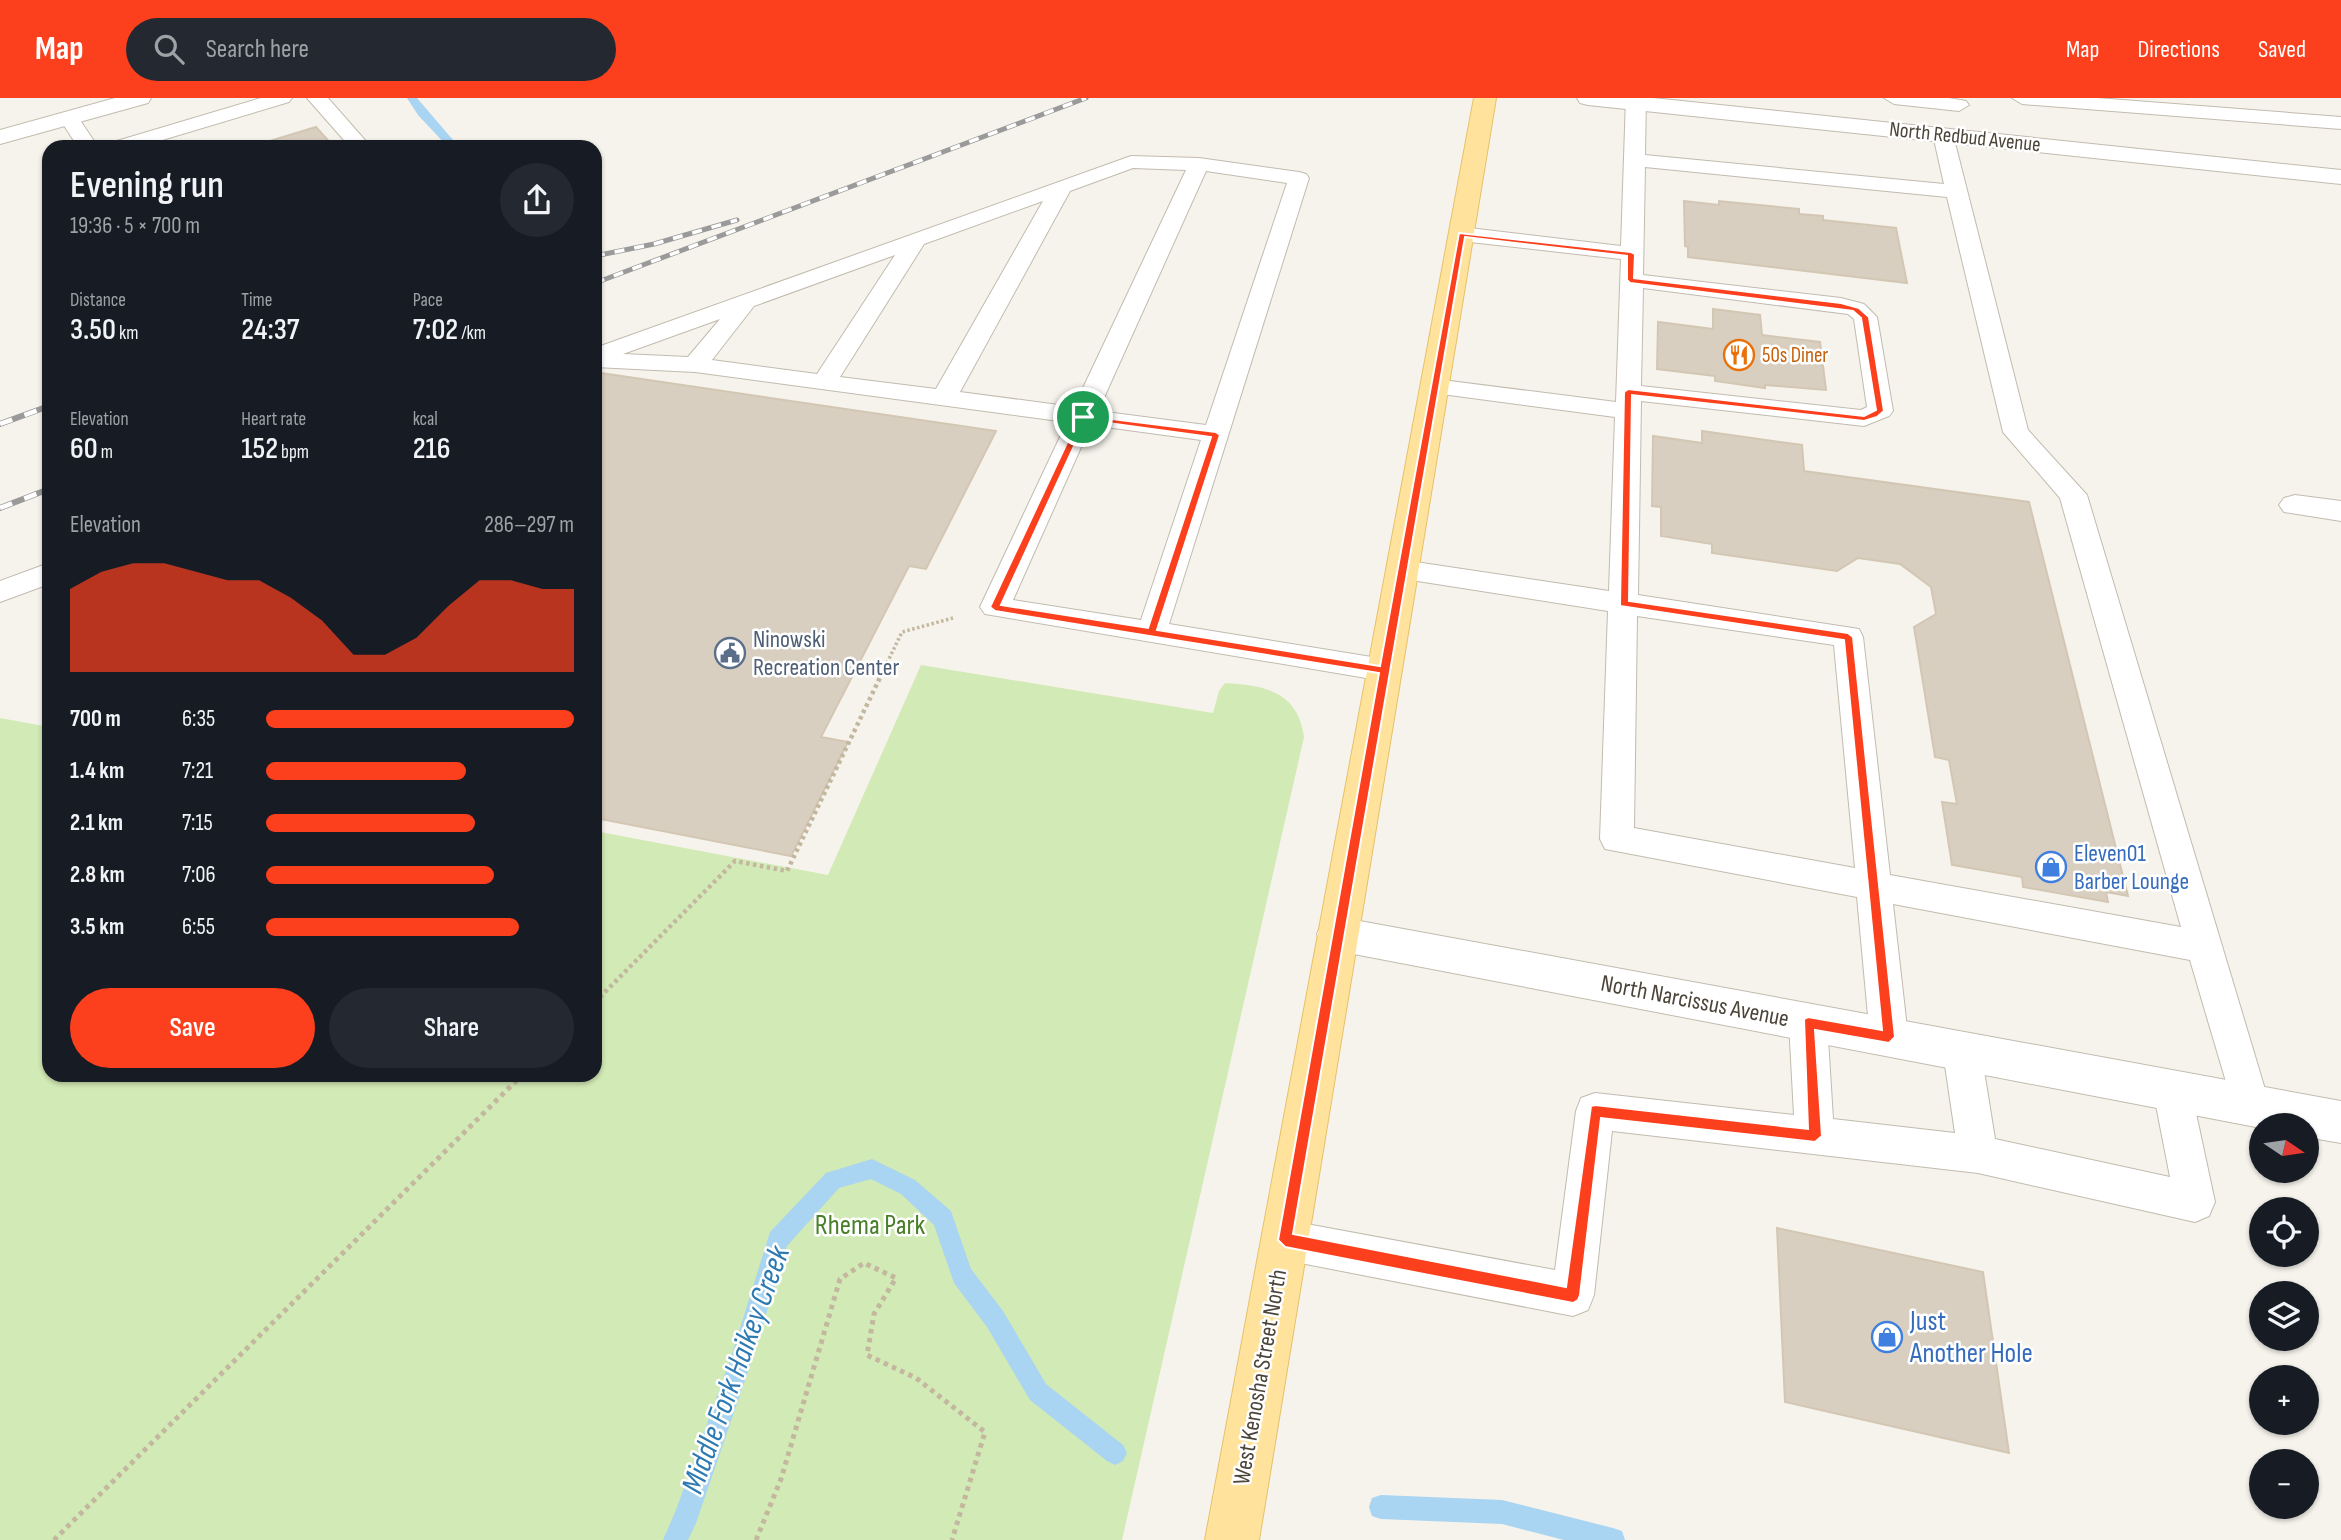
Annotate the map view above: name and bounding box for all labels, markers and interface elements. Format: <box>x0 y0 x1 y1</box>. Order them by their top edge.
search box <box>126 18 616 81</box>
text: Map <box>35 29 84 69</box>
icon: search <box>150 30 188 68</box>
text: Search here <box>206 34 309 65</box>
text: Map <box>2066 35 2099 64</box>
text: Directions <box>2137 35 2220 64</box>
text: Saved <box>2258 35 2306 64</box>
street label: North Redbud Avenue <box>1888 117 2042 157</box>
text: Evening run <box>70 163 224 208</box>
button: share <box>500 163 574 237</box>
text: 19:36 · 5 × 700 m <box>70 212 200 240</box>
text: Distance <box>70 289 126 312</box>
text: Time <box>241 289 272 312</box>
text: Pace <box>413 289 443 312</box>
text: 3.50 <box>70 312 116 348</box>
text: 24:37 <box>241 312 299 348</box>
text: 7:02 <box>413 312 458 348</box>
text: km <box>116 322 138 345</box>
text: /km <box>458 322 486 345</box>
restaurant icon: 50s Diner <box>1722 338 1756 372</box>
place label: 50s Diner <box>1762 343 1828 368</box>
pin <box>1053 387 1113 447</box>
icon: arrive <box>1064 398 1102 436</box>
text: Elevation <box>70 408 129 431</box>
text: Heart rate <box>241 408 306 431</box>
text: kcal <box>413 408 438 431</box>
text: 60 <box>70 431 98 467</box>
text: 152 <box>241 431 278 467</box>
text: 216 <box>413 431 450 467</box>
text: m <box>98 441 113 464</box>
text: bpm <box>278 441 309 464</box>
text: Elevation <box>70 511 141 539</box>
text: 286–297 m <box>484 511 574 539</box>
place label: Ninowski Recreation Center <box>753 625 899 682</box>
public building icon: Ninowski Recreation Center <box>713 636 747 670</box>
text: 700 m <box>70 705 121 733</box>
text: 6:35 <box>182 705 215 733</box>
text: 1.4 km <box>70 757 124 785</box>
text: 7:21 <box>182 757 213 785</box>
text: 2.1 km <box>70 809 123 837</box>
text: 7:15 <box>182 809 213 837</box>
place label: Eleven01 Barber Lounge <box>2074 839 2189 896</box>
shop icon: Eleven01 Barber Lounge <box>2034 850 2068 884</box>
text: 2.8 km <box>70 861 125 889</box>
text: 7:06 <box>182 861 216 889</box>
text: 3.5 km <box>70 913 124 941</box>
text: 6:55 <box>182 913 215 941</box>
street label: North Narcissus Avenue <box>1599 969 1791 1033</box>
button: Save <box>70 988 315 1068</box>
button: Share <box>329 988 574 1068</box>
north arrow <box>2249 1113 2319 1183</box>
map controls <box>2249 1113 2319 1519</box>
button: locate <box>2249 1197 2319 1267</box>
park label: Rhema Park <box>815 1209 925 1242</box>
water label: Middle Fork Haikey Creek <box>673 1240 799 1499</box>
street label: West Kenosha Street North <box>1227 1267 1293 1487</box>
button: layers <box>2249 1281 2319 1351</box>
place label: Just Another Hole <box>1909 1305 2033 1370</box>
shop icon: Just Another Hole <box>1870 1320 1904 1354</box>
button: + <box>2249 1365 2319 1435</box>
button: − <box>2249 1449 2319 1519</box>

